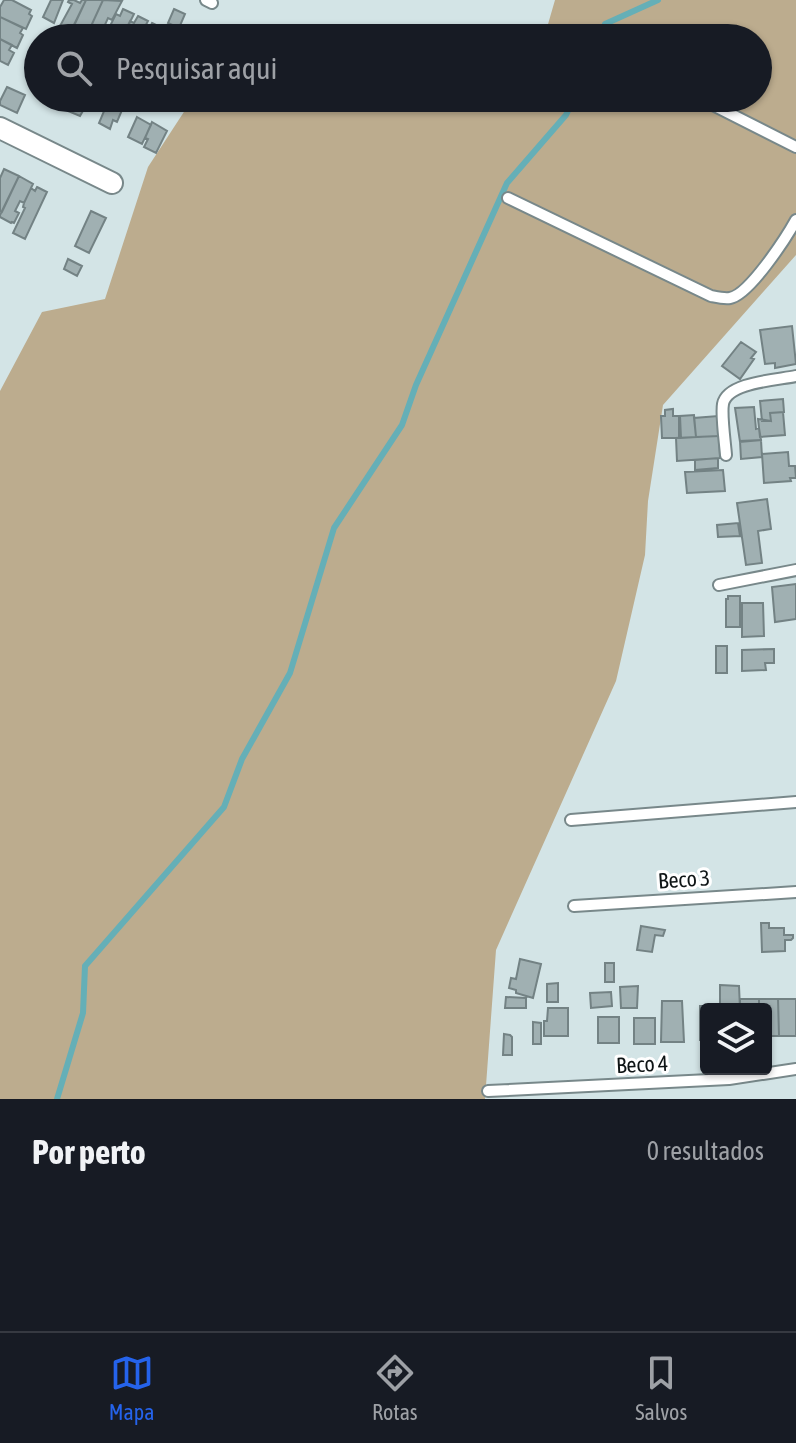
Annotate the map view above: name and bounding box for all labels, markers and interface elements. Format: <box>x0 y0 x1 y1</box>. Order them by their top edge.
search box <box>24 24 772 112</box>
icon: search <box>52 46 96 90</box>
text: Pesquisar aqui <box>116 51 277 85</box>
street label: Beco 3 <box>657 864 711 894</box>
map controls <box>700 1003 772 1075</box>
button: layers <box>700 1003 772 1075</box>
street label: Beco 4 <box>615 1050 669 1078</box>
text: Por perto <box>32 1132 146 1171</box>
text: 0 resultados <box>647 1136 764 1166</box>
tab: Mapa <box>109 1351 154 1425</box>
tab: Rotas <box>372 1351 418 1425</box>
tab: Salvos <box>635 1351 687 1425</box>

